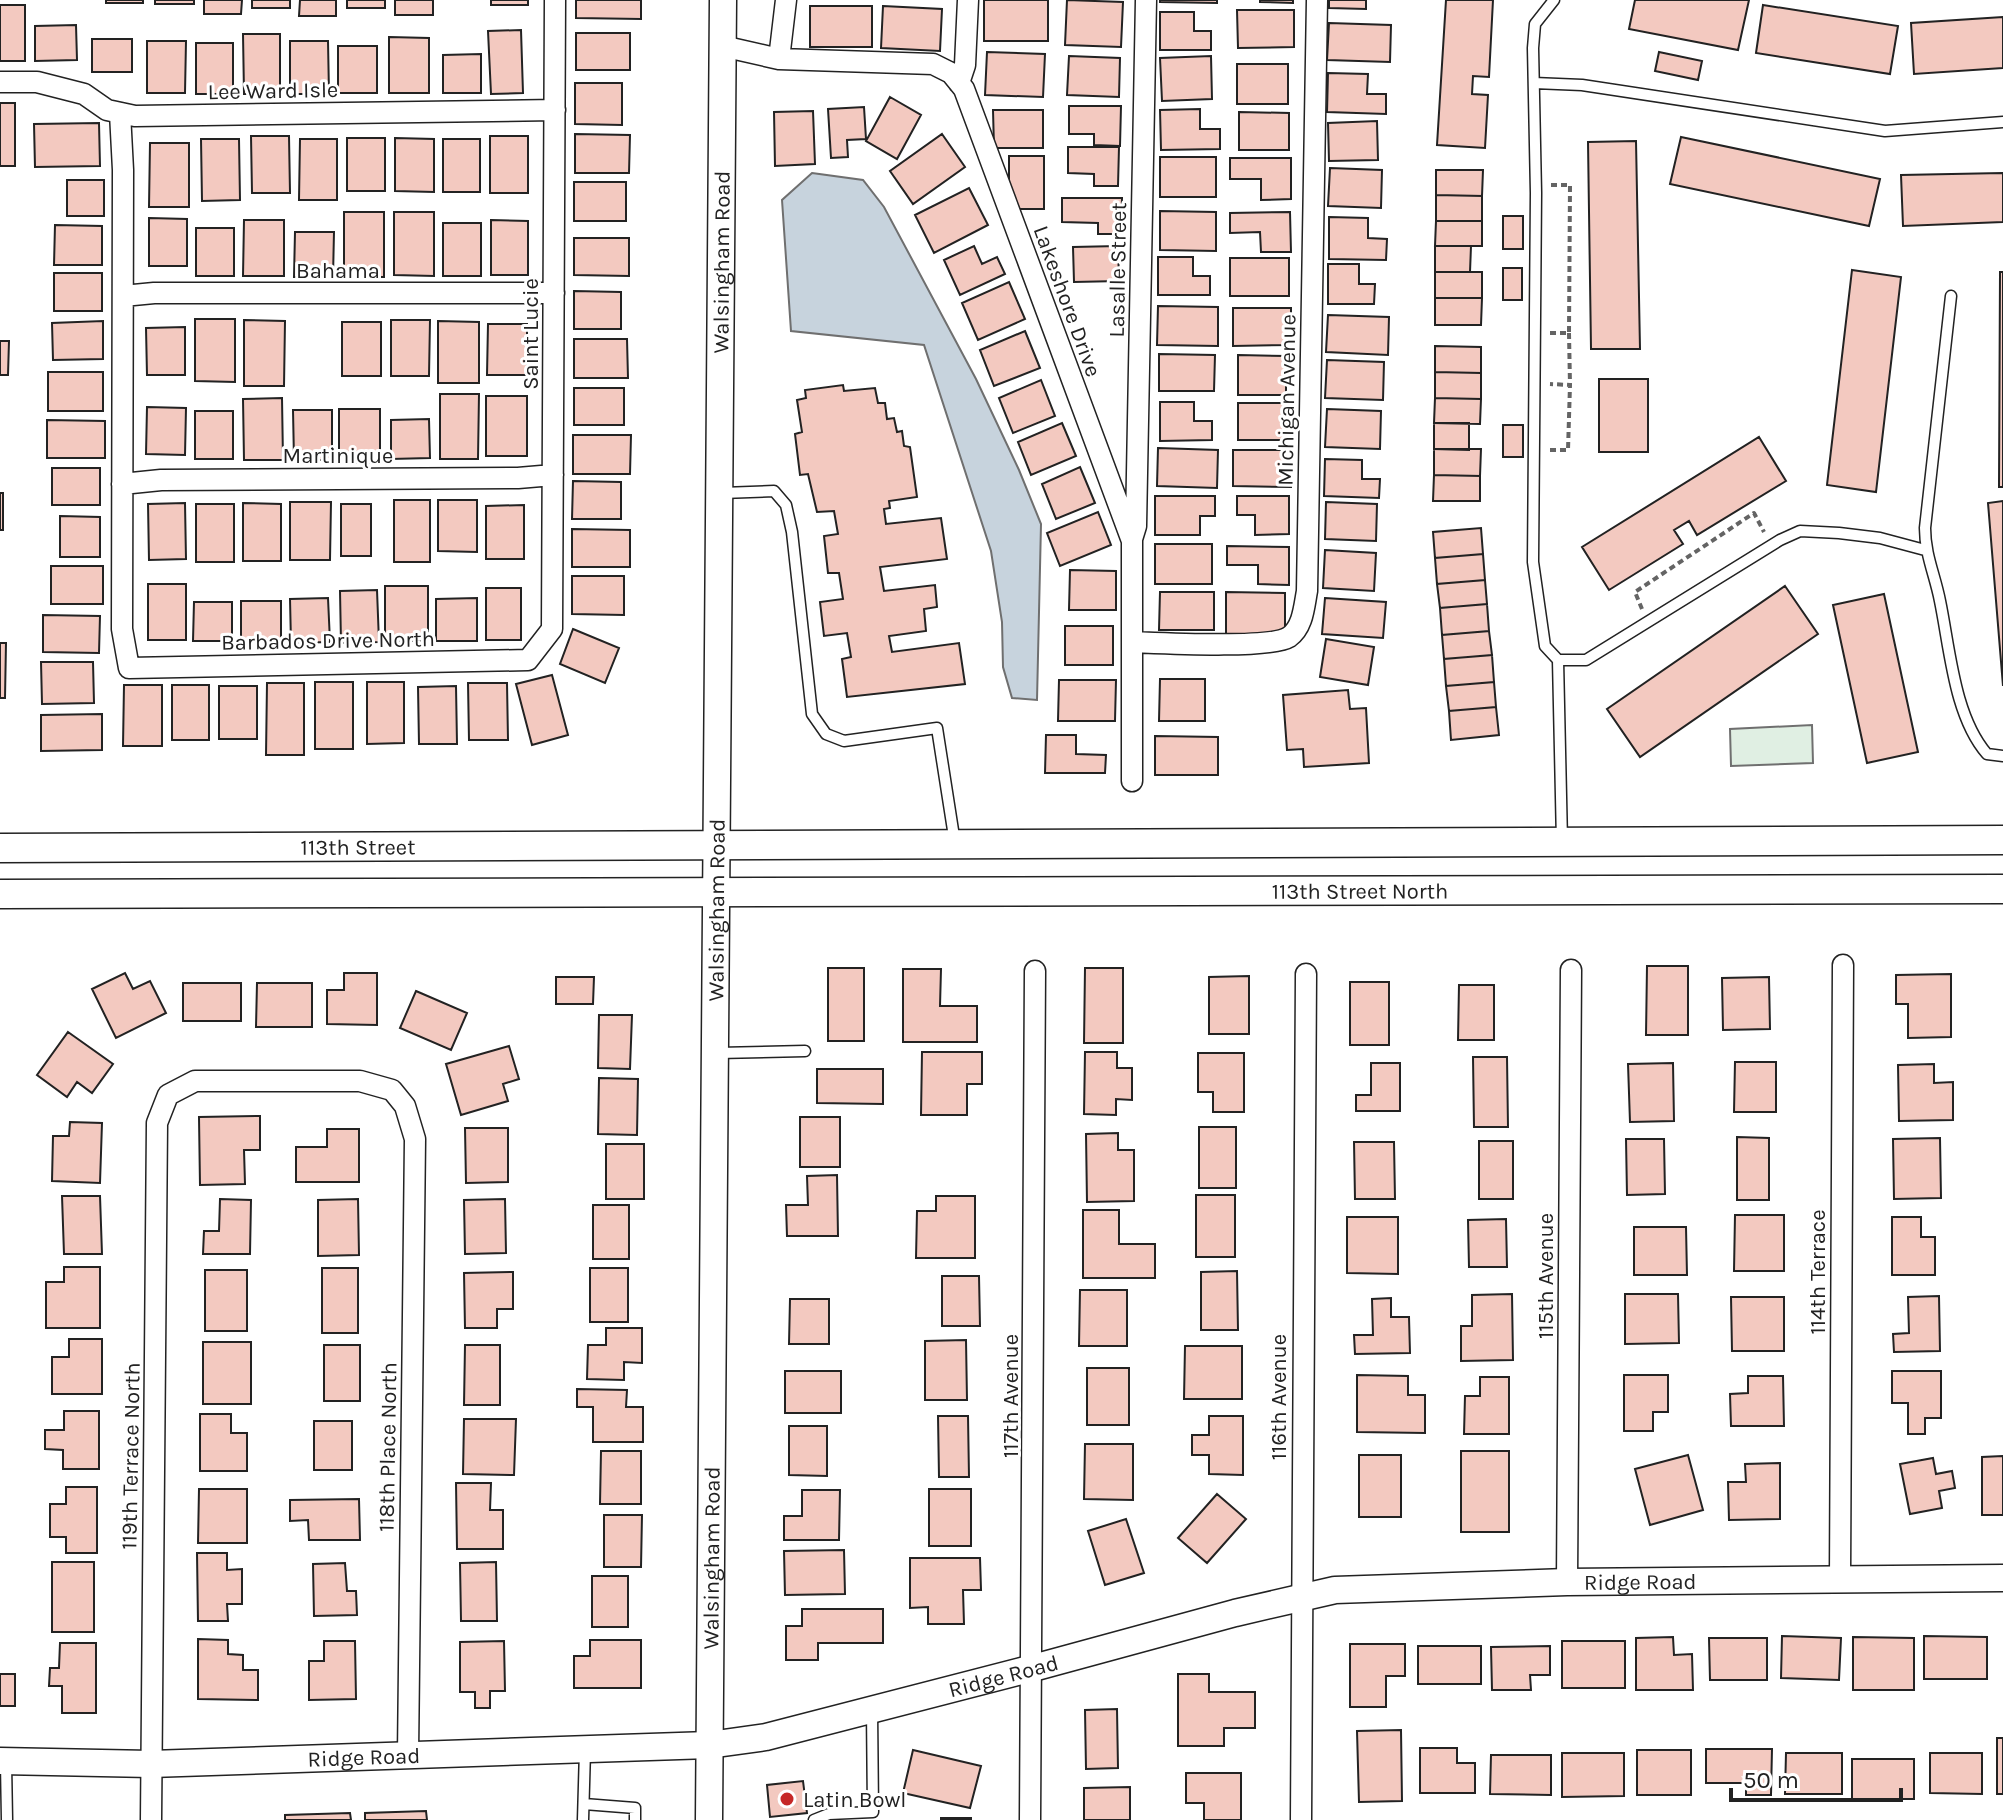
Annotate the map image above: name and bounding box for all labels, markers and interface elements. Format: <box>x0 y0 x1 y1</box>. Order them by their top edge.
street label: Lee Ward Isle <box>208 77 339 105</box>
street label: Walsingham Road <box>708 170 736 354</box>
street label: Lasalle Street <box>1104 202 1132 338</box>
street label: Lakeshore Drive <box>1028 222 1106 380</box>
street label: Bahama <box>296 258 380 284</box>
street label: Saint Lucie <box>518 278 544 390</box>
street label: Michigan Avenue <box>1273 314 1301 486</box>
street label: Martinique <box>283 443 393 469</box>
street label: Barbados Drive North <box>221 626 435 656</box>
street label: Walsingham Road <box>703 818 731 1002</box>
street label: 113th Street <box>301 834 415 861</box>
street label: 113th Street North <box>1272 878 1448 905</box>
street label: 114th Terrace <box>1805 1210 1831 1334</box>
street label: 115th Avenue <box>1533 1213 1559 1339</box>
street label: 117th Avenue <box>998 1334 1024 1458</box>
street label: 116th Avenue <box>1266 1334 1292 1460</box>
street label: 119th Terrace North <box>116 1362 146 1550</box>
street label: 118th Place North <box>374 1362 402 1532</box>
street label: Walsingham Road <box>698 1466 726 1650</box>
street label: Ridge Road <box>1584 1569 1697 1596</box>
street label: Ridge Road <box>946 1650 1061 1703</box>
street label: Ridge Road <box>307 1743 421 1773</box>
scale bar <box>1731 1752 1901 1802</box>
text: 50 m <box>1743 1766 1799 1794</box>
place label: Latin Bowl <box>803 1787 907 1813</box>
marker: Latin Bowl <box>778 1790 796 1808</box>

